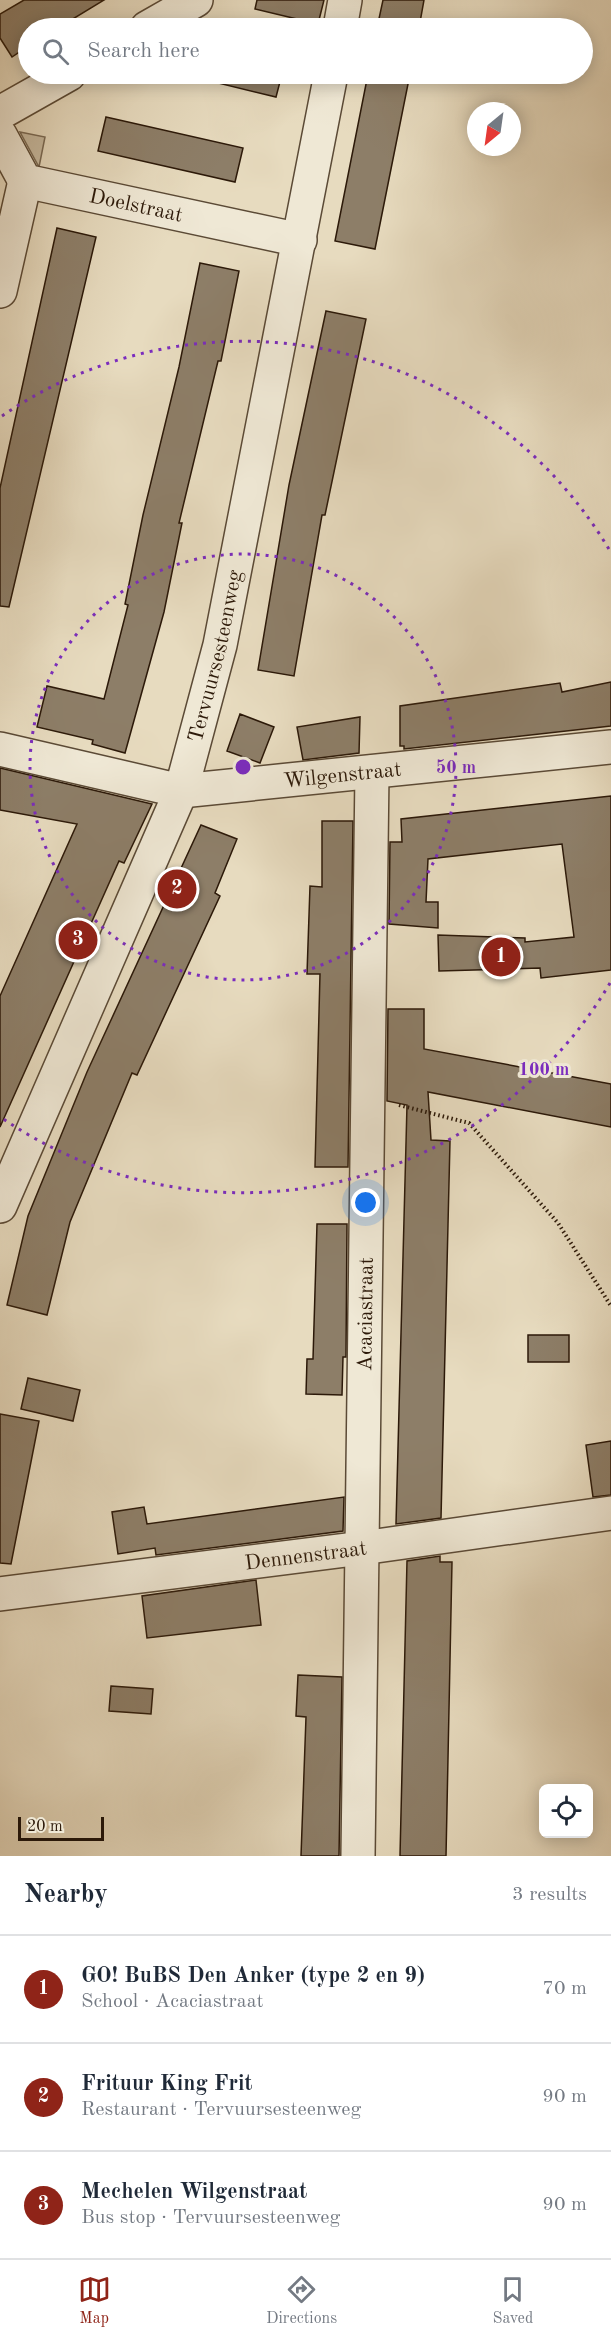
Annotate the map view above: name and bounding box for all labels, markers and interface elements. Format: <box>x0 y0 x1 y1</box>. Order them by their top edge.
search box <box>18 18 593 84</box>
icon: search <box>39 35 72 68</box>
text: Search here <box>87 40 200 62</box>
north arrow <box>467 102 521 156</box>
street label: Doelstraat <box>87 186 185 227</box>
street label: Tervuursesteenweg <box>185 568 246 745</box>
centre of rings <box>233 757 253 777</box>
text: 50 m <box>436 759 476 777</box>
street label: Wilgenstraat <box>283 760 402 792</box>
pin: 2 <box>158 866 196 912</box>
pin: 3 <box>58 918 98 962</box>
pin: 1 <box>482 934 520 980</box>
text: 100 m <box>519 1061 569 1079</box>
your location <box>351 1188 380 1217</box>
street label: Acaciastraat <box>355 1257 378 1371</box>
street label: Dennenstraat <box>243 1538 368 1575</box>
map controls <box>539 1784 593 1838</box>
button: locate <box>539 1784 593 1838</box>
scale bar <box>18 1814 104 1842</box>
text: 20 m <box>27 1819 63 1835</box>
text: Nearby <box>24 1882 108 1908</box>
text: 3 results <box>512 1885 587 1905</box>
text: GO! BuBS Den Anker (type 2 en 9) <box>81 1965 425 1987</box>
text: 1 <box>38 1979 49 1999</box>
text: 70 m <box>542 1979 587 1999</box>
text: School · Acaciastraat <box>81 1992 264 2012</box>
text: Frituur King Frit <box>81 2073 253 2095</box>
text: 2 <box>38 2087 49 2107</box>
text: 90 m <box>542 2087 587 2107</box>
text: Restaurant · Tervuursesteenweg <box>81 2100 361 2120</box>
text: Mechelen Wilgenstraat <box>81 2181 307 2203</box>
text: 3 <box>38 2195 49 2215</box>
text: 90 m <box>542 2195 587 2215</box>
text: Bus stop · Tervuursesteenweg <box>81 2208 340 2228</box>
tab: Map <box>78 2273 111 2329</box>
tab: Directions <box>266 2273 337 2329</box>
tab: Saved <box>493 2273 533 2329</box>

